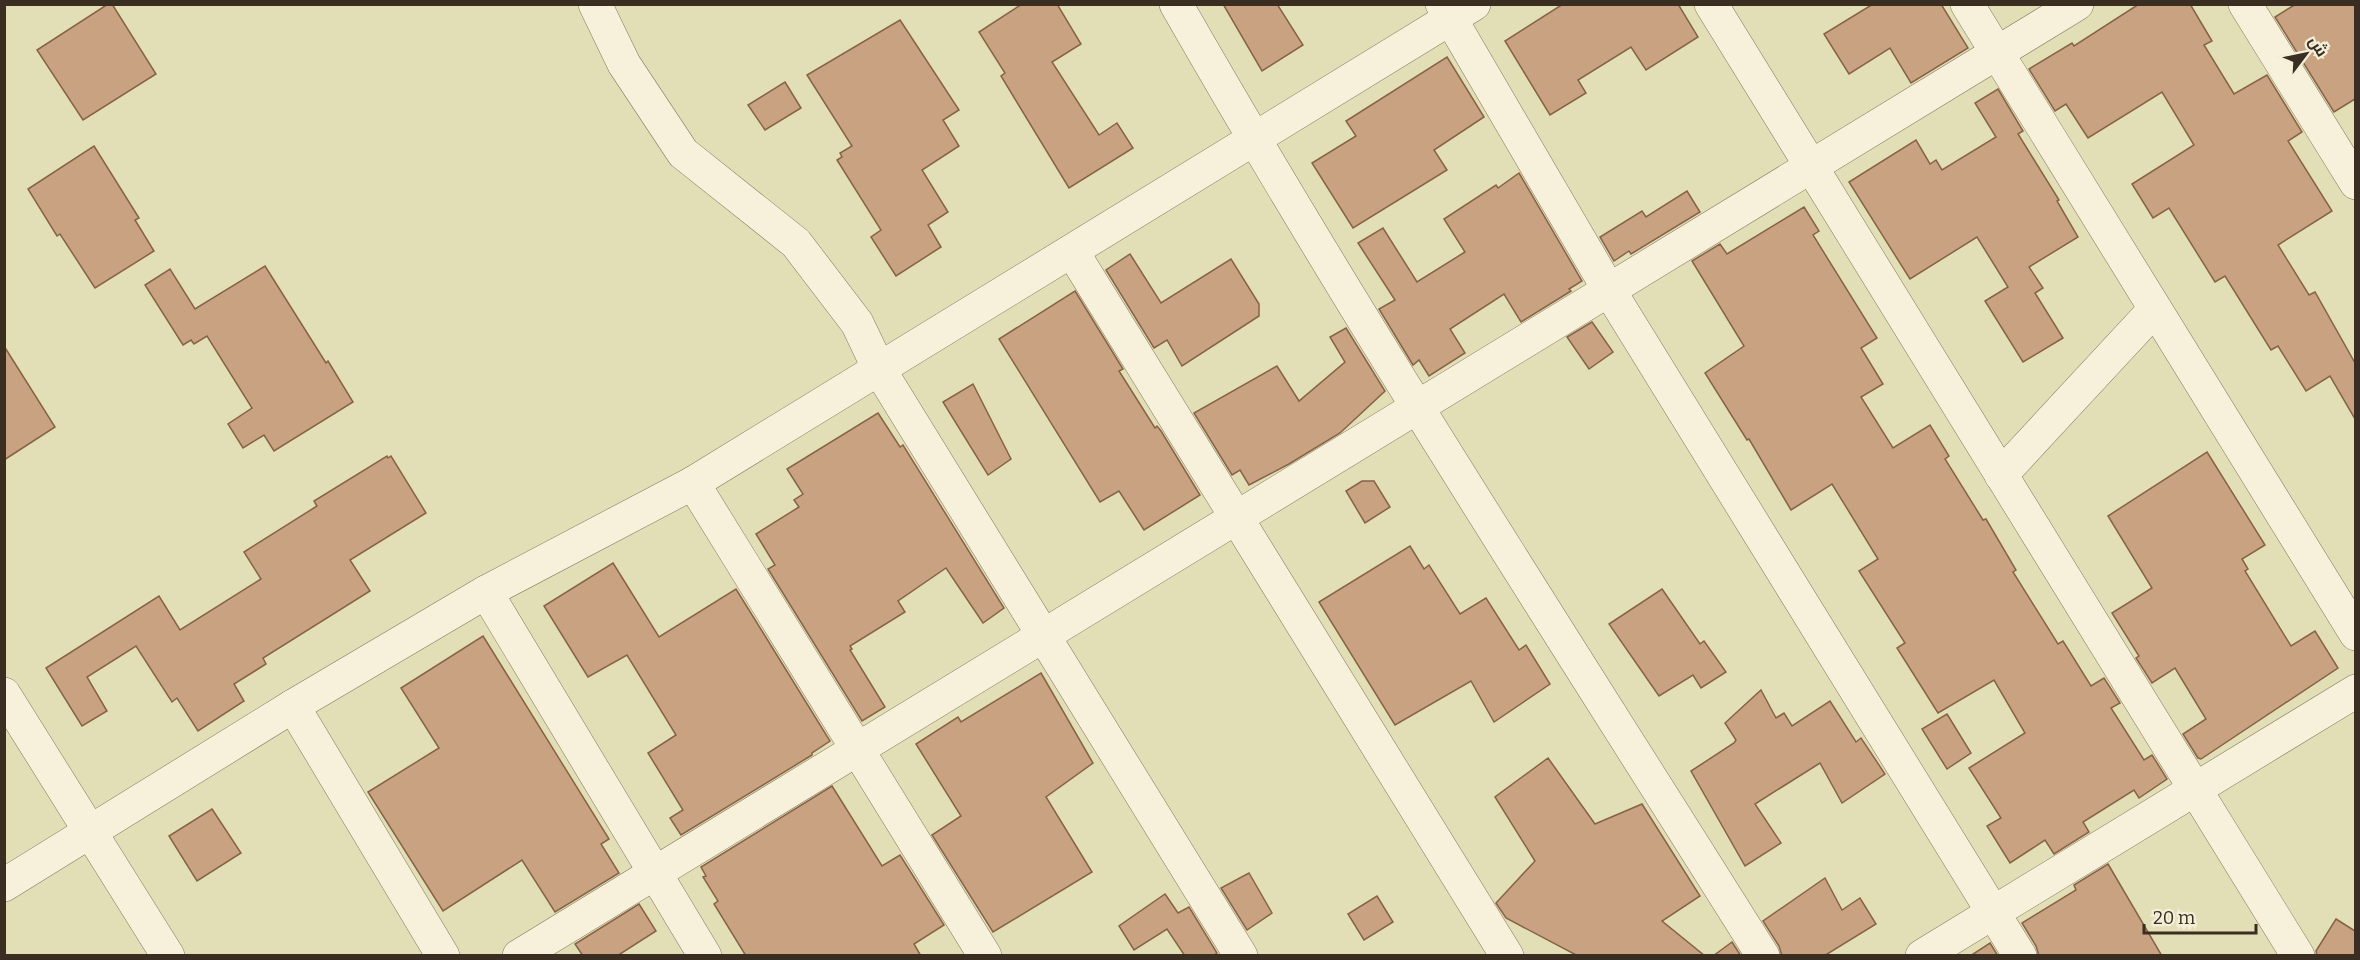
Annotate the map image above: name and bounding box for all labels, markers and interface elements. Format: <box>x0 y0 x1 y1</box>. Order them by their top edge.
north arrow <box>2276 24 2336 84</box>
text: ش <box>2305 33 2332 60</box>
scale bar <box>2144 897 2256 935</box>
text: 20 m <box>2153 907 2195 929</box>

